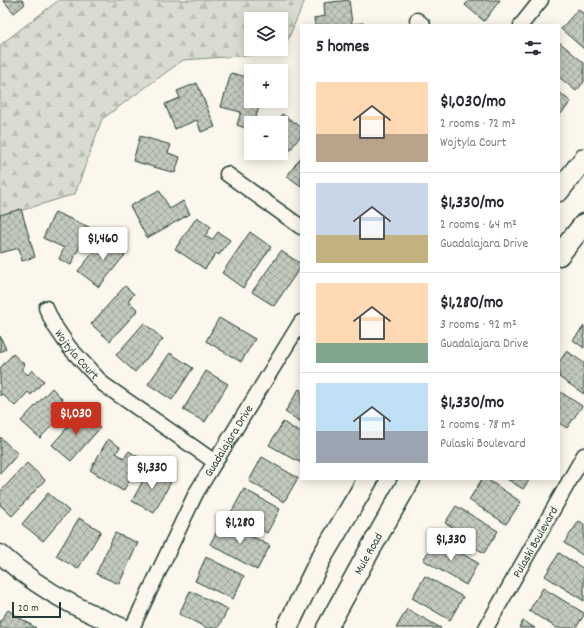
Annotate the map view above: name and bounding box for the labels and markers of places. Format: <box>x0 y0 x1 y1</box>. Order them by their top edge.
pin: $1,460 <box>70 227 136 261</box>
pin: $1,030 <box>43 402 109 436</box>
pin: $1,330 <box>119 456 185 490</box>
pin: $1,280 <box>207 511 273 545</box>
pin: $1,330 <box>418 528 484 562</box>

